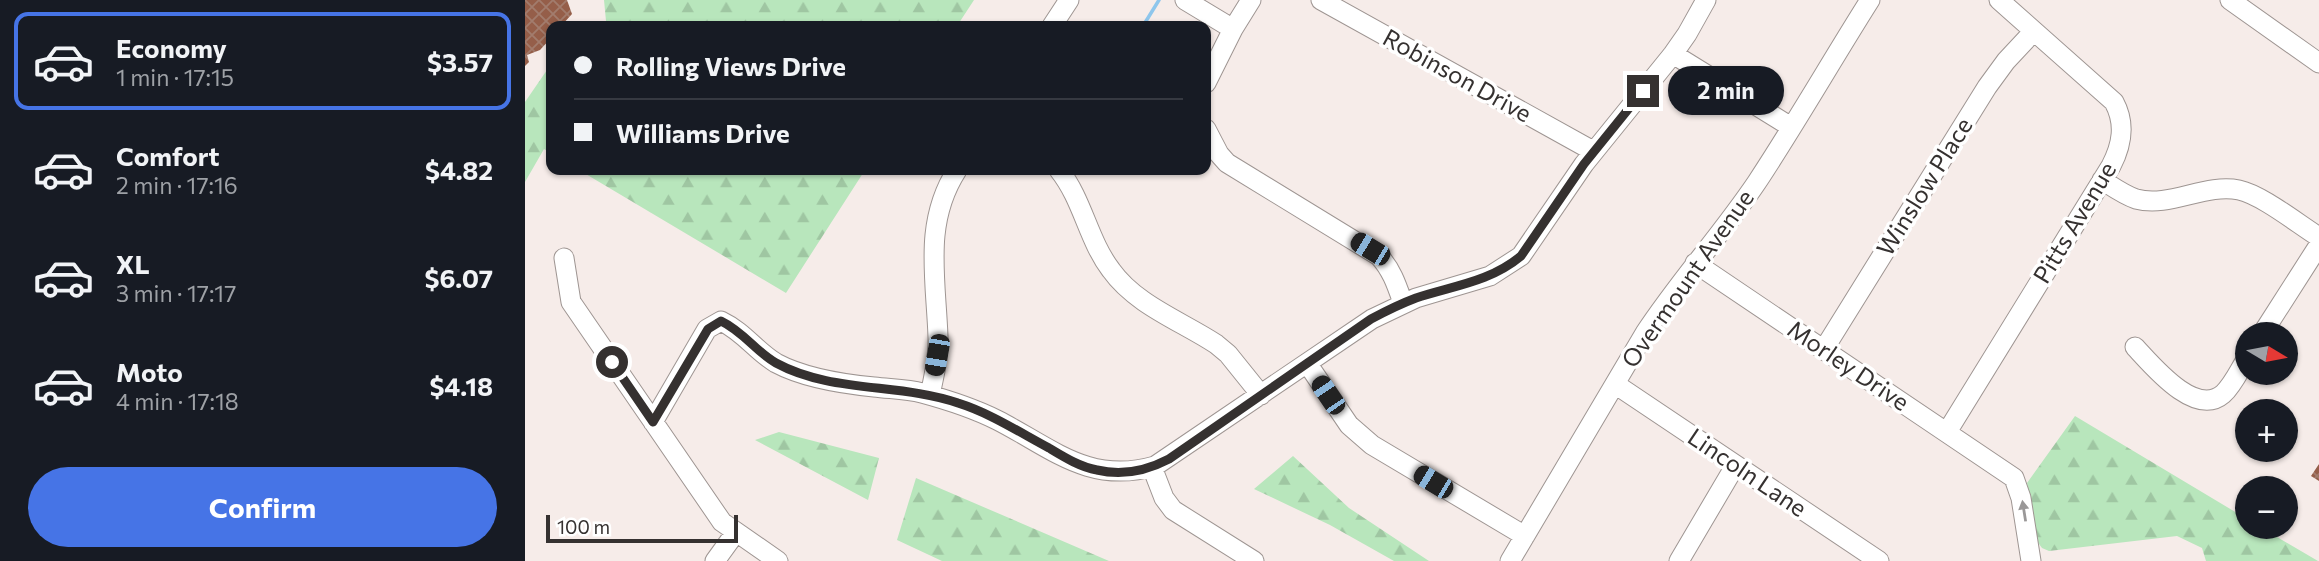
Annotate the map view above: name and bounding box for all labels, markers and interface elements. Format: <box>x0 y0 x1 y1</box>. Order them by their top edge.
street label: Robinson Drive <box>1378 22 1537 127</box>
icon: car <box>32 30 95 93</box>
text: Economy <box>116 32 227 63</box>
text: $3.57 <box>427 46 493 77</box>
text: Rolling Views Drive <box>616 50 846 81</box>
text: 1 min · 17:15 <box>116 63 234 91</box>
callout: 2 min <box>1667 66 1783 116</box>
route end <box>1627 75 1659 107</box>
text: 2 min <box>1697 76 1755 104</box>
street label: Winslow Place <box>1870 112 1978 261</box>
text: Williams Drive <box>616 117 790 148</box>
icon: car <box>32 138 95 201</box>
text: Comfort <box>116 140 219 171</box>
text: $4.82 <box>425 154 493 185</box>
street label: Pitts Avenue <box>2026 156 2121 288</box>
text: 2 min · 17:16 <box>116 171 238 199</box>
street label: Overmount Avenue <box>1614 184 1759 373</box>
car <box>1347 229 1394 269</box>
icon: car <box>32 246 95 309</box>
text: XL <box>116 248 150 279</box>
text: $6.07 <box>425 262 493 293</box>
text: 3 min · 17:17 <box>116 279 236 307</box>
street label: Morley Drive <box>1783 314 1915 416</box>
north arrow <box>2235 322 2298 385</box>
map controls <box>2235 322 2298 539</box>
car <box>924 332 951 378</box>
route start <box>596 346 628 378</box>
icon: car <box>32 354 95 417</box>
text: Moto <box>116 356 183 387</box>
text: $4.18 <box>429 370 493 401</box>
car <box>1308 372 1349 418</box>
text: 4 min · 17:18 <box>116 387 239 415</box>
button: + <box>2235 399 2298 462</box>
street label: Lincoln Lane <box>1683 421 1813 522</box>
car <box>1410 462 1457 502</box>
button: Confirm <box>28 467 497 547</box>
button: − <box>2235 476 2298 539</box>
one-way arrow <box>2018 500 2029 522</box>
scale bar <box>546 512 739 544</box>
text: 100 m <box>557 515 610 538</box>

